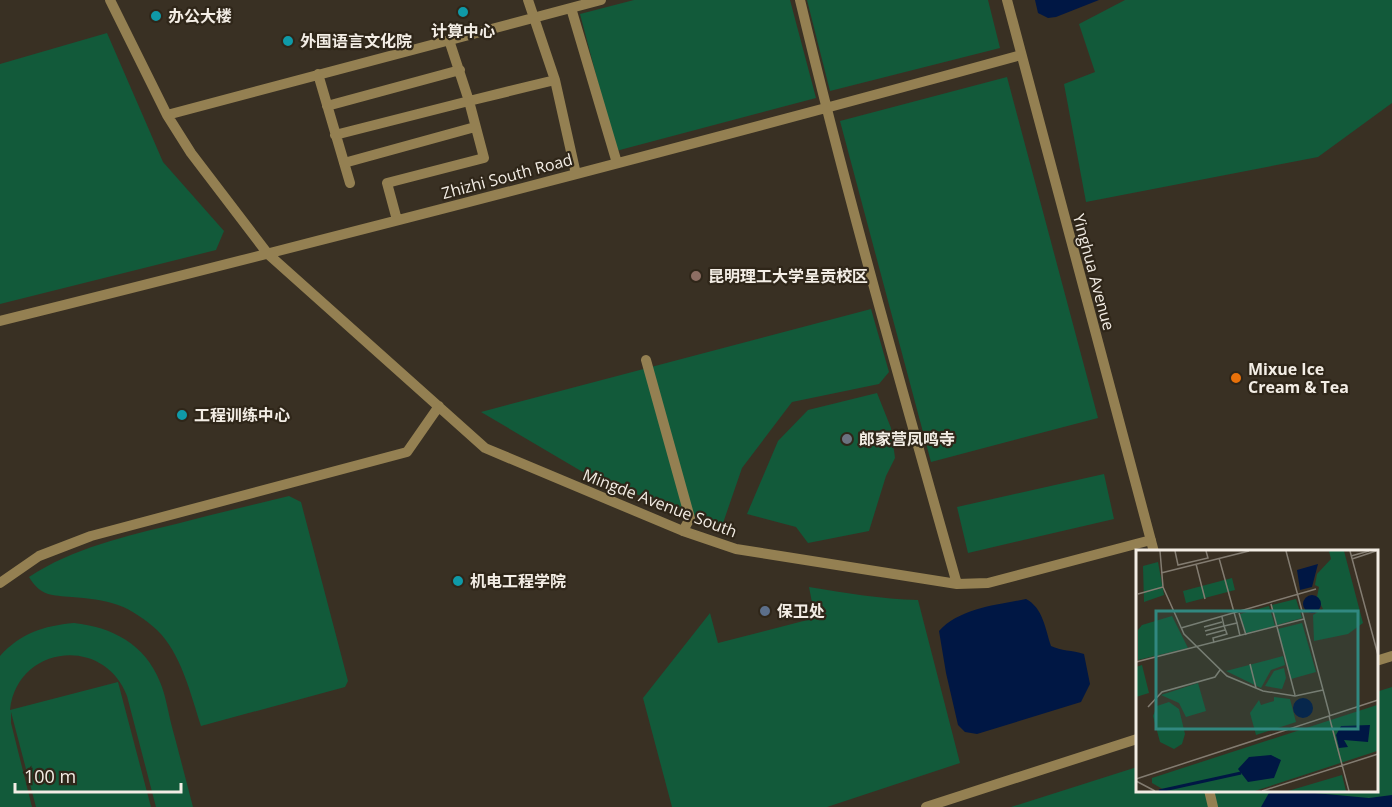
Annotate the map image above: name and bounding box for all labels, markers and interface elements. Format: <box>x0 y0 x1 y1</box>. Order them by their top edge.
place label: 办公大楼 <box>168 5 232 27</box>
marker: 计算中心 <box>456 5 470 19</box>
marker: 办公大楼 <box>149 9 163 23</box>
place label: 计算中心 <box>431 20 495 42</box>
place label: 外国语言文化院 <box>300 30 412 52</box>
marker: 外国语言文化院 <box>281 34 295 48</box>
street label: Zhizhi South Road <box>439 148 575 204</box>
street label: Yinghua Avenue <box>1068 211 1120 333</box>
place label: 昆明理工大学呈贡校区 <box>708 265 868 287</box>
marker: 昆明理工大学呈贡校区 <box>689 269 703 283</box>
place label: Mixue Ice Cream & Tea <box>1248 358 1349 398</box>
marker: Mixue Ice Cream & Tea <box>1229 371 1243 385</box>
place label: 工程训练中心 <box>194 404 290 426</box>
marker: 工程训练中心 <box>175 408 189 422</box>
place label: 郎家营凤鸣寺 <box>859 428 955 450</box>
marker: 郎家营凤鸣寺 <box>840 432 854 446</box>
street label: Mingde Avenue South <box>580 463 740 543</box>
inset map <box>1136 550 1377 792</box>
place label: 机电工程学院 <box>470 570 566 592</box>
marker: 机电工程学院 <box>451 574 465 588</box>
place label: 保卫处 <box>777 600 825 622</box>
marker: 保卫处 <box>758 604 772 618</box>
scale bar <box>15 756 182 794</box>
text: 100 m <box>24 764 76 788</box>

